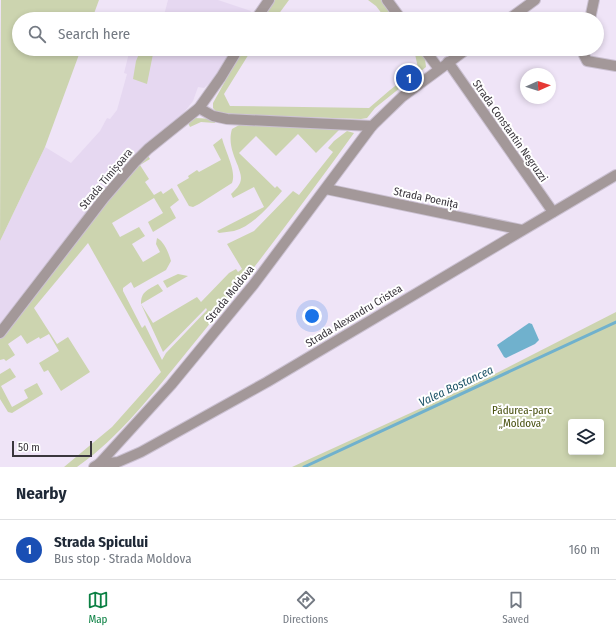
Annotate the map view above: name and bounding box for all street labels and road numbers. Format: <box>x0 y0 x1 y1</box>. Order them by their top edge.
street label: Strada Constantin Negruzzi <box>470 78 550 185</box>
street label: Strada Timișoara <box>77 146 135 212</box>
street label: Strada Poenița <box>392 185 460 211</box>
street label: Strada Moldova <box>203 263 257 325</box>
street label: Strada Alexandru Cristea <box>303 282 405 350</box>

